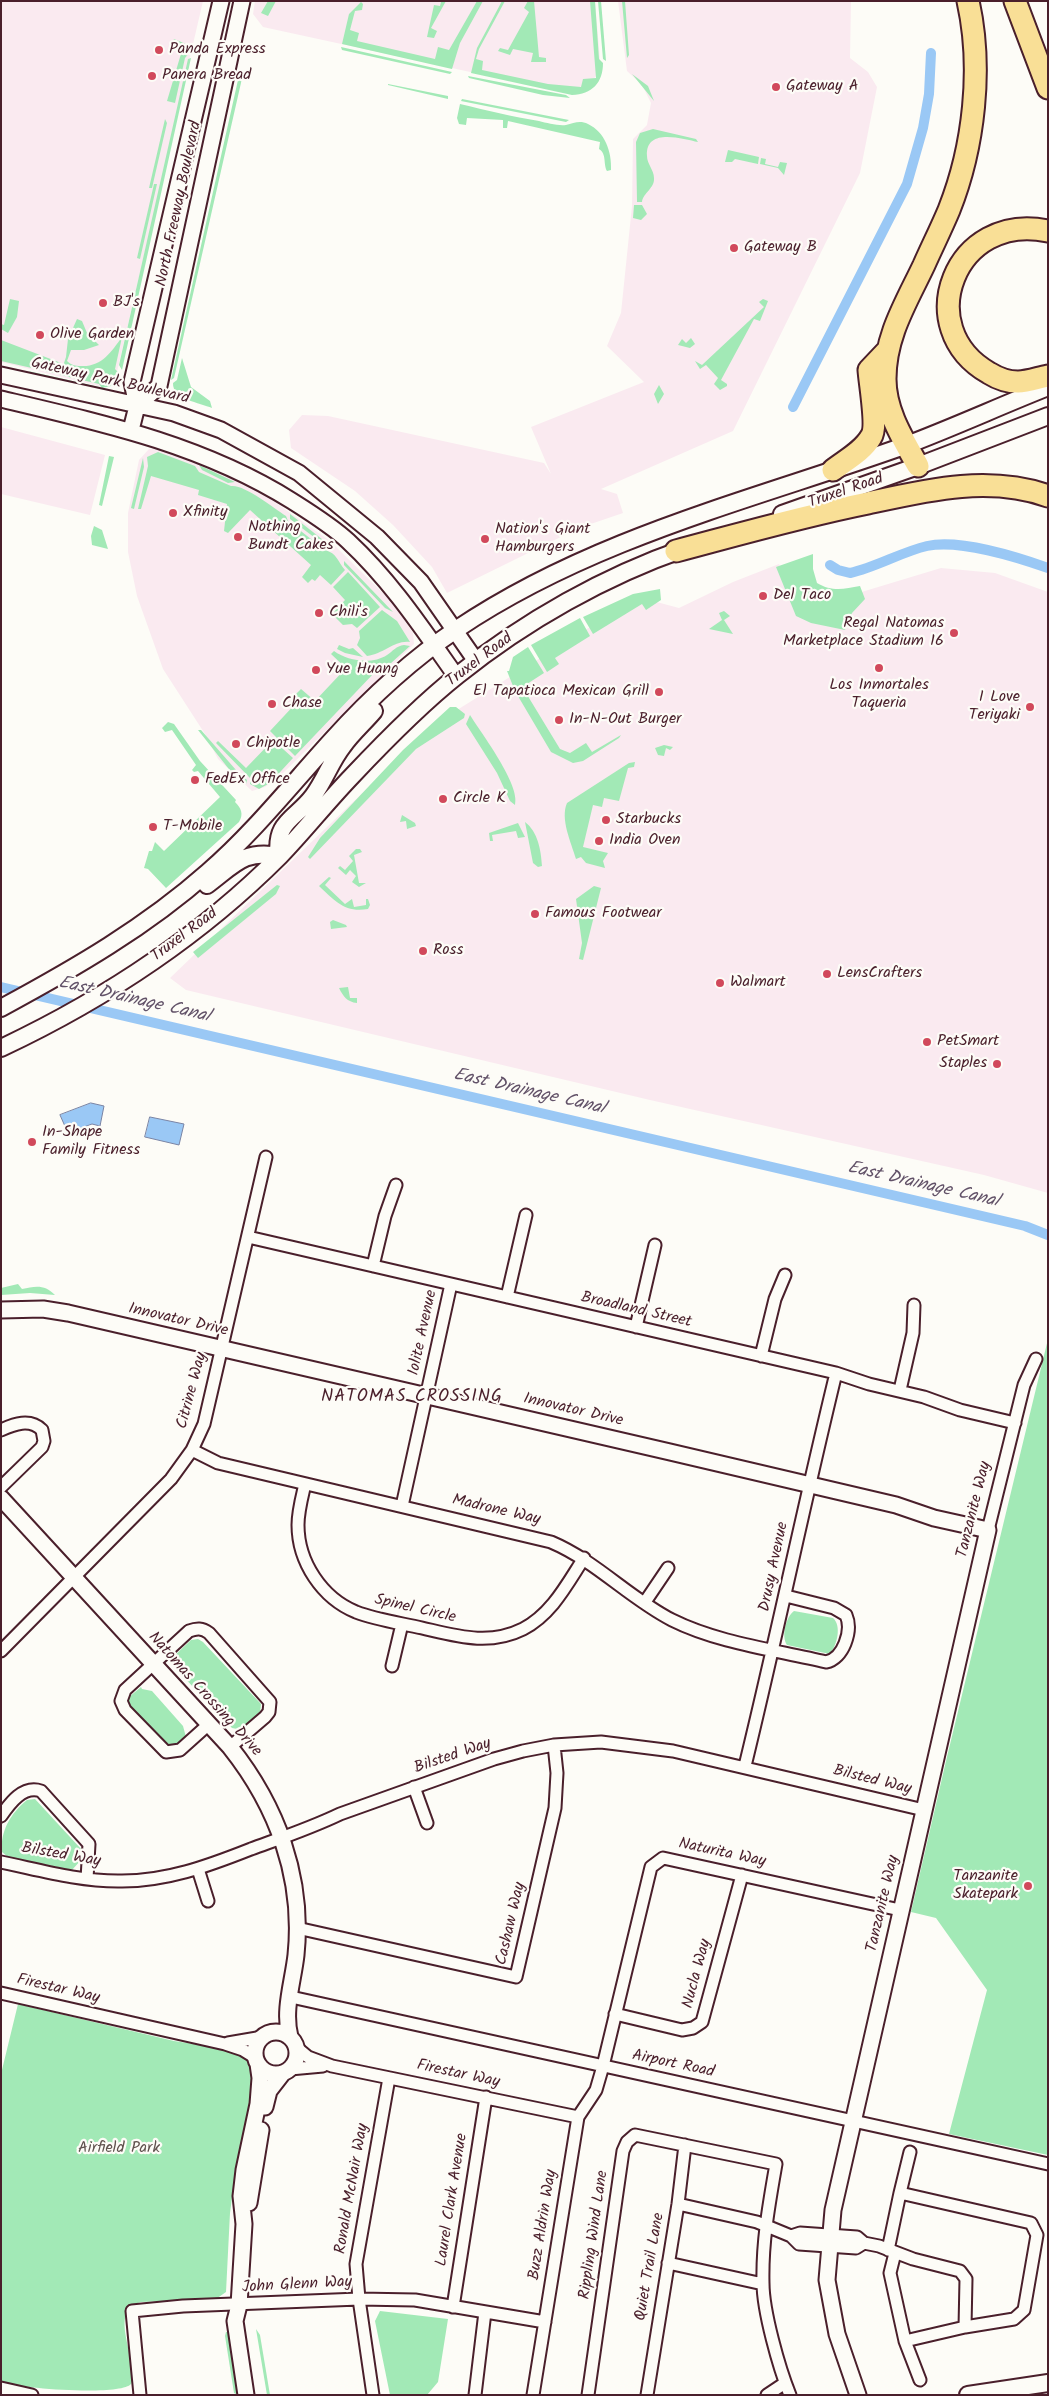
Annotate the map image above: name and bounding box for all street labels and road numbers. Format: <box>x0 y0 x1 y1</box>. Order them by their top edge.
street label: North Freeway Boulevard <box>153 120 207 288</box>
street label: Gateway Park Boulevard <box>29 354 191 410</box>
street label: Truxel Road <box>806 470 886 514</box>
street label: Truxel Road <box>443 630 517 692</box>
street label: Truxel Road <box>148 905 222 967</box>
street label: Iolite Avenue <box>406 1289 442 1377</box>
street label: Broadland Street <box>579 1289 693 1333</box>
street label: Innovator Drive <box>126 1300 230 1342</box>
street label: Citrine Way <box>174 1351 212 1431</box>
street label: Innovator Drive <box>521 1390 625 1432</box>
street label: Tanzanite Way <box>954 1460 996 1560</box>
street label: Madrone Way <box>450 1491 542 1531</box>
street label: Drusy Avenue <box>756 1520 794 1614</box>
street label: Spinel Circle <box>372 1591 458 1629</box>
street label: Natomas Crossing Drive <box>143 1629 265 1761</box>
street label: Bilsted Way <box>412 1735 494 1779</box>
street label: Bilsted Way <box>831 1762 913 1800</box>
street label: Naturita Way <box>676 1835 768 1873</box>
street label: Bilsted Way <box>20 1840 102 1872</box>
street label: Tanzanite Way <box>864 1854 904 1954</box>
street label: Cashaw Way <box>493 1881 531 1967</box>
street label: Nucla Way <box>680 1937 716 2011</box>
street label: Firestar Way <box>15 1971 101 2009</box>
street label: Airport Road <box>630 2047 716 2083</box>
street label: Firestar Way <box>415 2057 501 2093</box>
street label: Ronald McNair Way <box>332 2122 374 2256</box>
street label: Laurel Clark Avenue <box>433 2132 473 2268</box>
street label: Buzz Aldrin Way <box>526 2168 562 2282</box>
street label: Rippling Wind Lane <box>576 2169 614 2301</box>
street label: Quiet Trail Lane <box>632 2212 670 2322</box>
street label: John Glenn Way <box>242 2274 352 2298</box>

